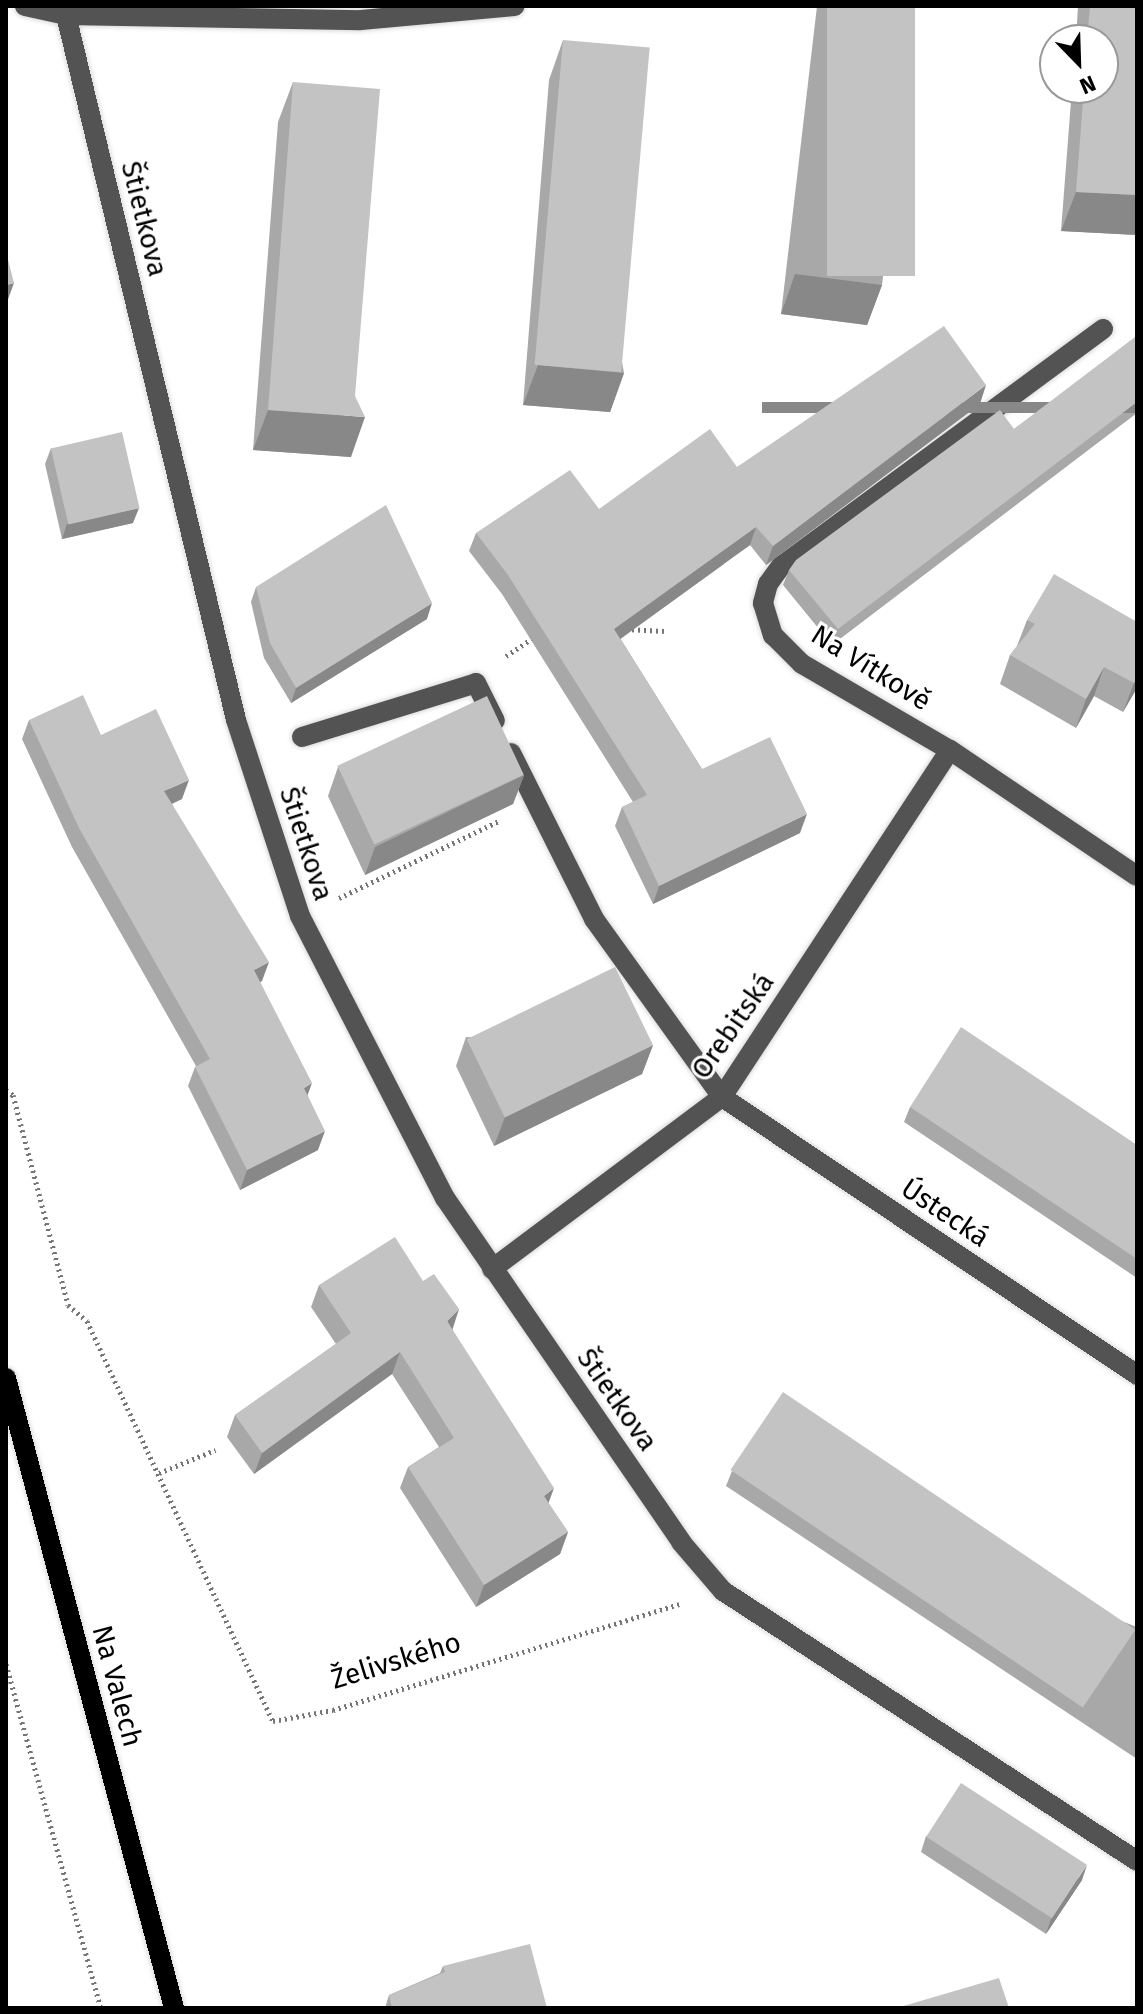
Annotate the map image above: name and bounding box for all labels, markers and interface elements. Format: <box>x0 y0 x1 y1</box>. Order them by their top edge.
north arrow <box>1039 24 1119 104</box>
text: N <box>1076 69 1100 100</box>
street label: Štietkova <box>113 158 175 280</box>
street label: Na Vítkově <box>805 618 937 718</box>
street label: Štietkova <box>272 783 340 905</box>
street label: Orebitská <box>684 967 782 1085</box>
street label: Ústecká <box>895 1171 995 1255</box>
street label: Štietkova <box>570 1342 664 1458</box>
street label: Na Valech <box>85 1622 149 1750</box>
street label: Želivského <box>327 1625 465 1697</box>

